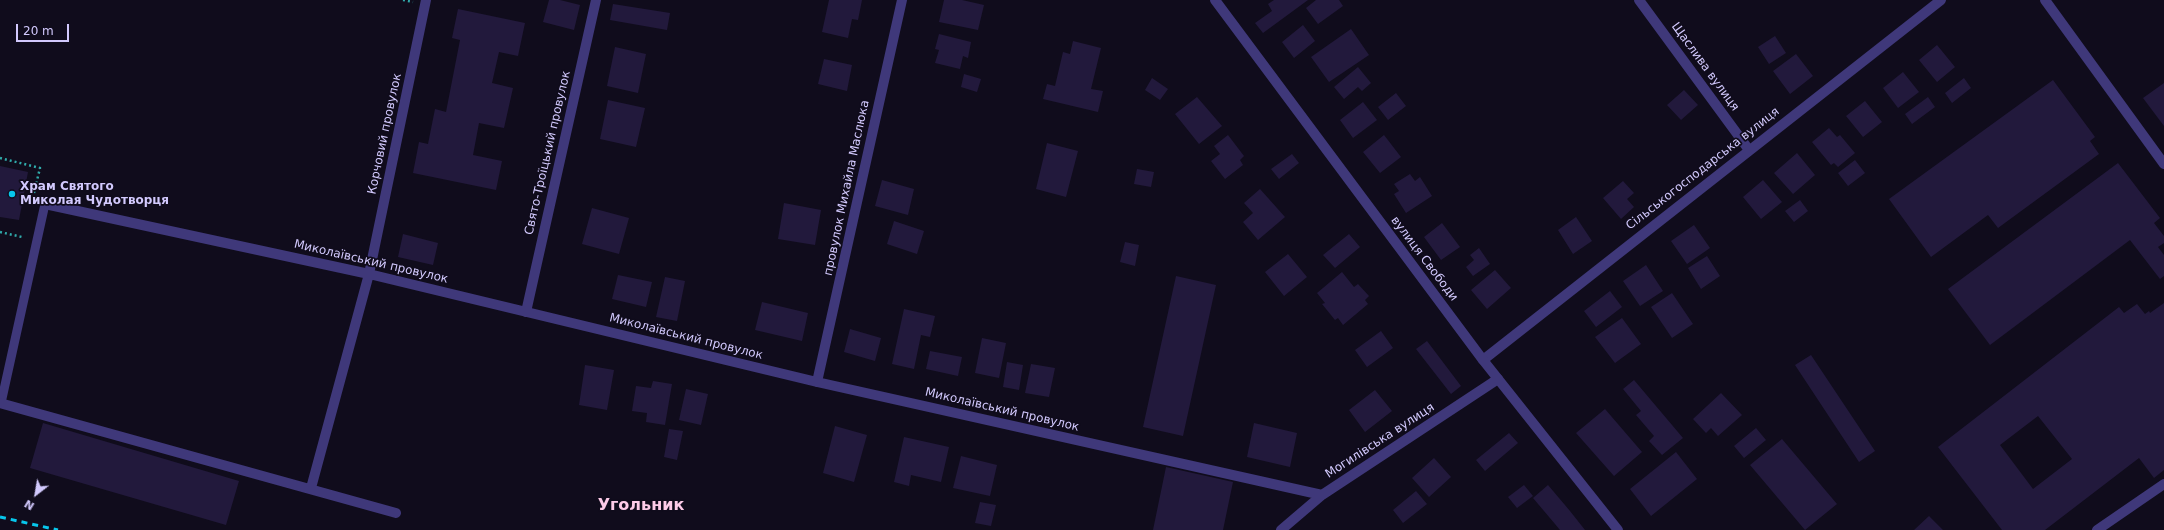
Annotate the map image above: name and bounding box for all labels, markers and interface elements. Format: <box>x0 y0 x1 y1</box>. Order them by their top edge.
scale bar <box>18 16 71 42</box>
street label: Щаслива вулиця <box>1668 20 1742 114</box>
text: 20 m <box>23 24 54 38</box>
street label: Свято-Троїцький провулок <box>522 69 574 237</box>
street label: Корчовий провулок <box>365 72 405 196</box>
street label: провулок Михайла Маслюка <box>821 99 873 277</box>
street label: Сільськогосподарська вулиця <box>1623 105 1783 233</box>
place label: Храм Святого Миколая Чудотворця <box>20 180 169 208</box>
marker: Храм Святого Миколая Чудотворця <box>7 189 17 199</box>
street label: вулиця Свободи <box>1387 214 1461 304</box>
street label: Миколаївський провулок <box>293 237 449 287</box>
street label: Миколаївський провулок <box>608 311 764 363</box>
street label: Миколаївський провулок <box>924 385 1080 435</box>
street label: Могилівська вулиця <box>1323 400 1437 482</box>
north arrow <box>16 474 56 514</box>
district label: Угольник <box>598 496 684 516</box>
text: N <box>22 497 37 513</box>

